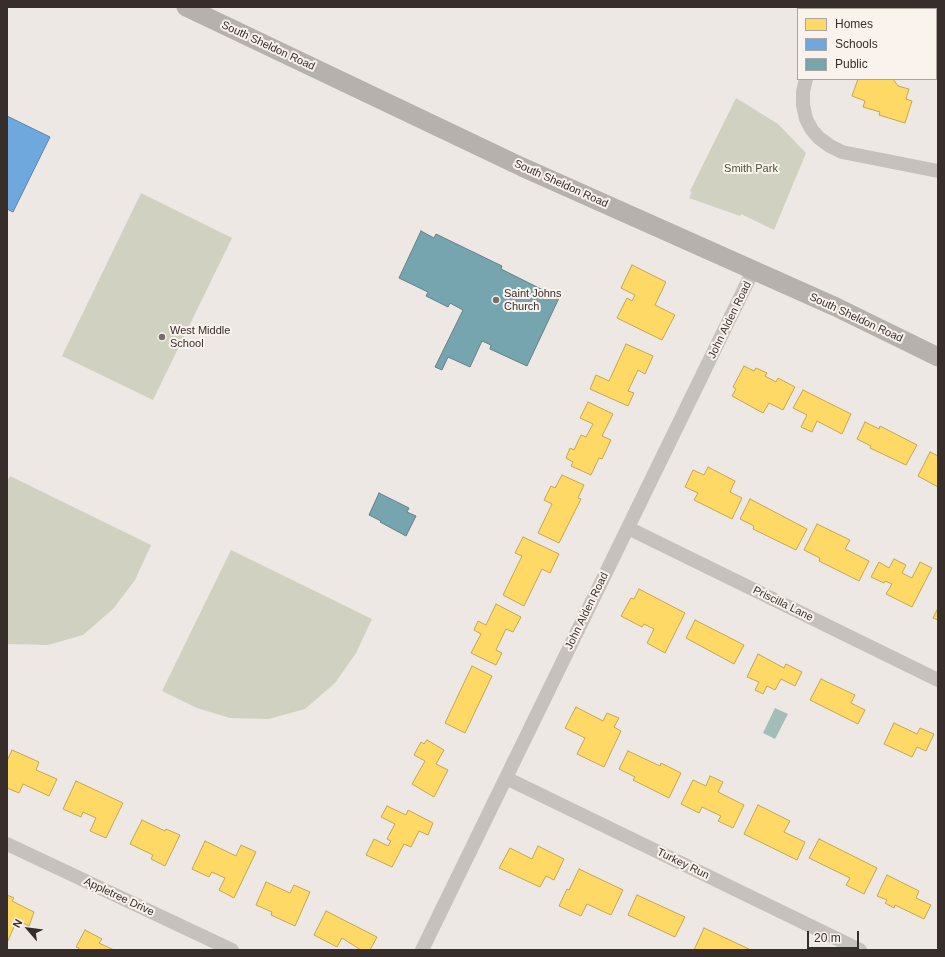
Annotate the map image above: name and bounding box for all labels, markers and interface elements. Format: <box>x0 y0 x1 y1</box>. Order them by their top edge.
legend <box>797 8 937 80</box>
text: Homes <box>835 17 873 31</box>
street label: South Sheldon Road <box>219 19 317 73</box>
text: Schools <box>835 37 878 51</box>
text: Public <box>835 57 868 71</box>
street label: South Sheldon Road <box>512 157 610 211</box>
park label: Smith Park <box>724 162 778 176</box>
street label: John Alden Road <box>706 279 754 361</box>
place label: Saint Johns Church <box>504 287 561 313</box>
street label: South Sheldon Road <box>807 291 905 345</box>
marker: Saint Johns Church <box>491 295 501 305</box>
place label: West Middle School <box>170 324 230 350</box>
marker: West Middle School <box>157 332 167 342</box>
street label: John Alden Road <box>563 570 611 652</box>
street label: Priscilla Lane <box>751 584 815 624</box>
street label: Turkey Run <box>655 846 711 882</box>
street label: Appletree Drive <box>82 875 156 919</box>
north arrow <box>8 909 48 949</box>
text: N <box>10 917 25 930</box>
scale bar <box>809 923 861 949</box>
text: 20 m <box>814 931 841 945</box>

